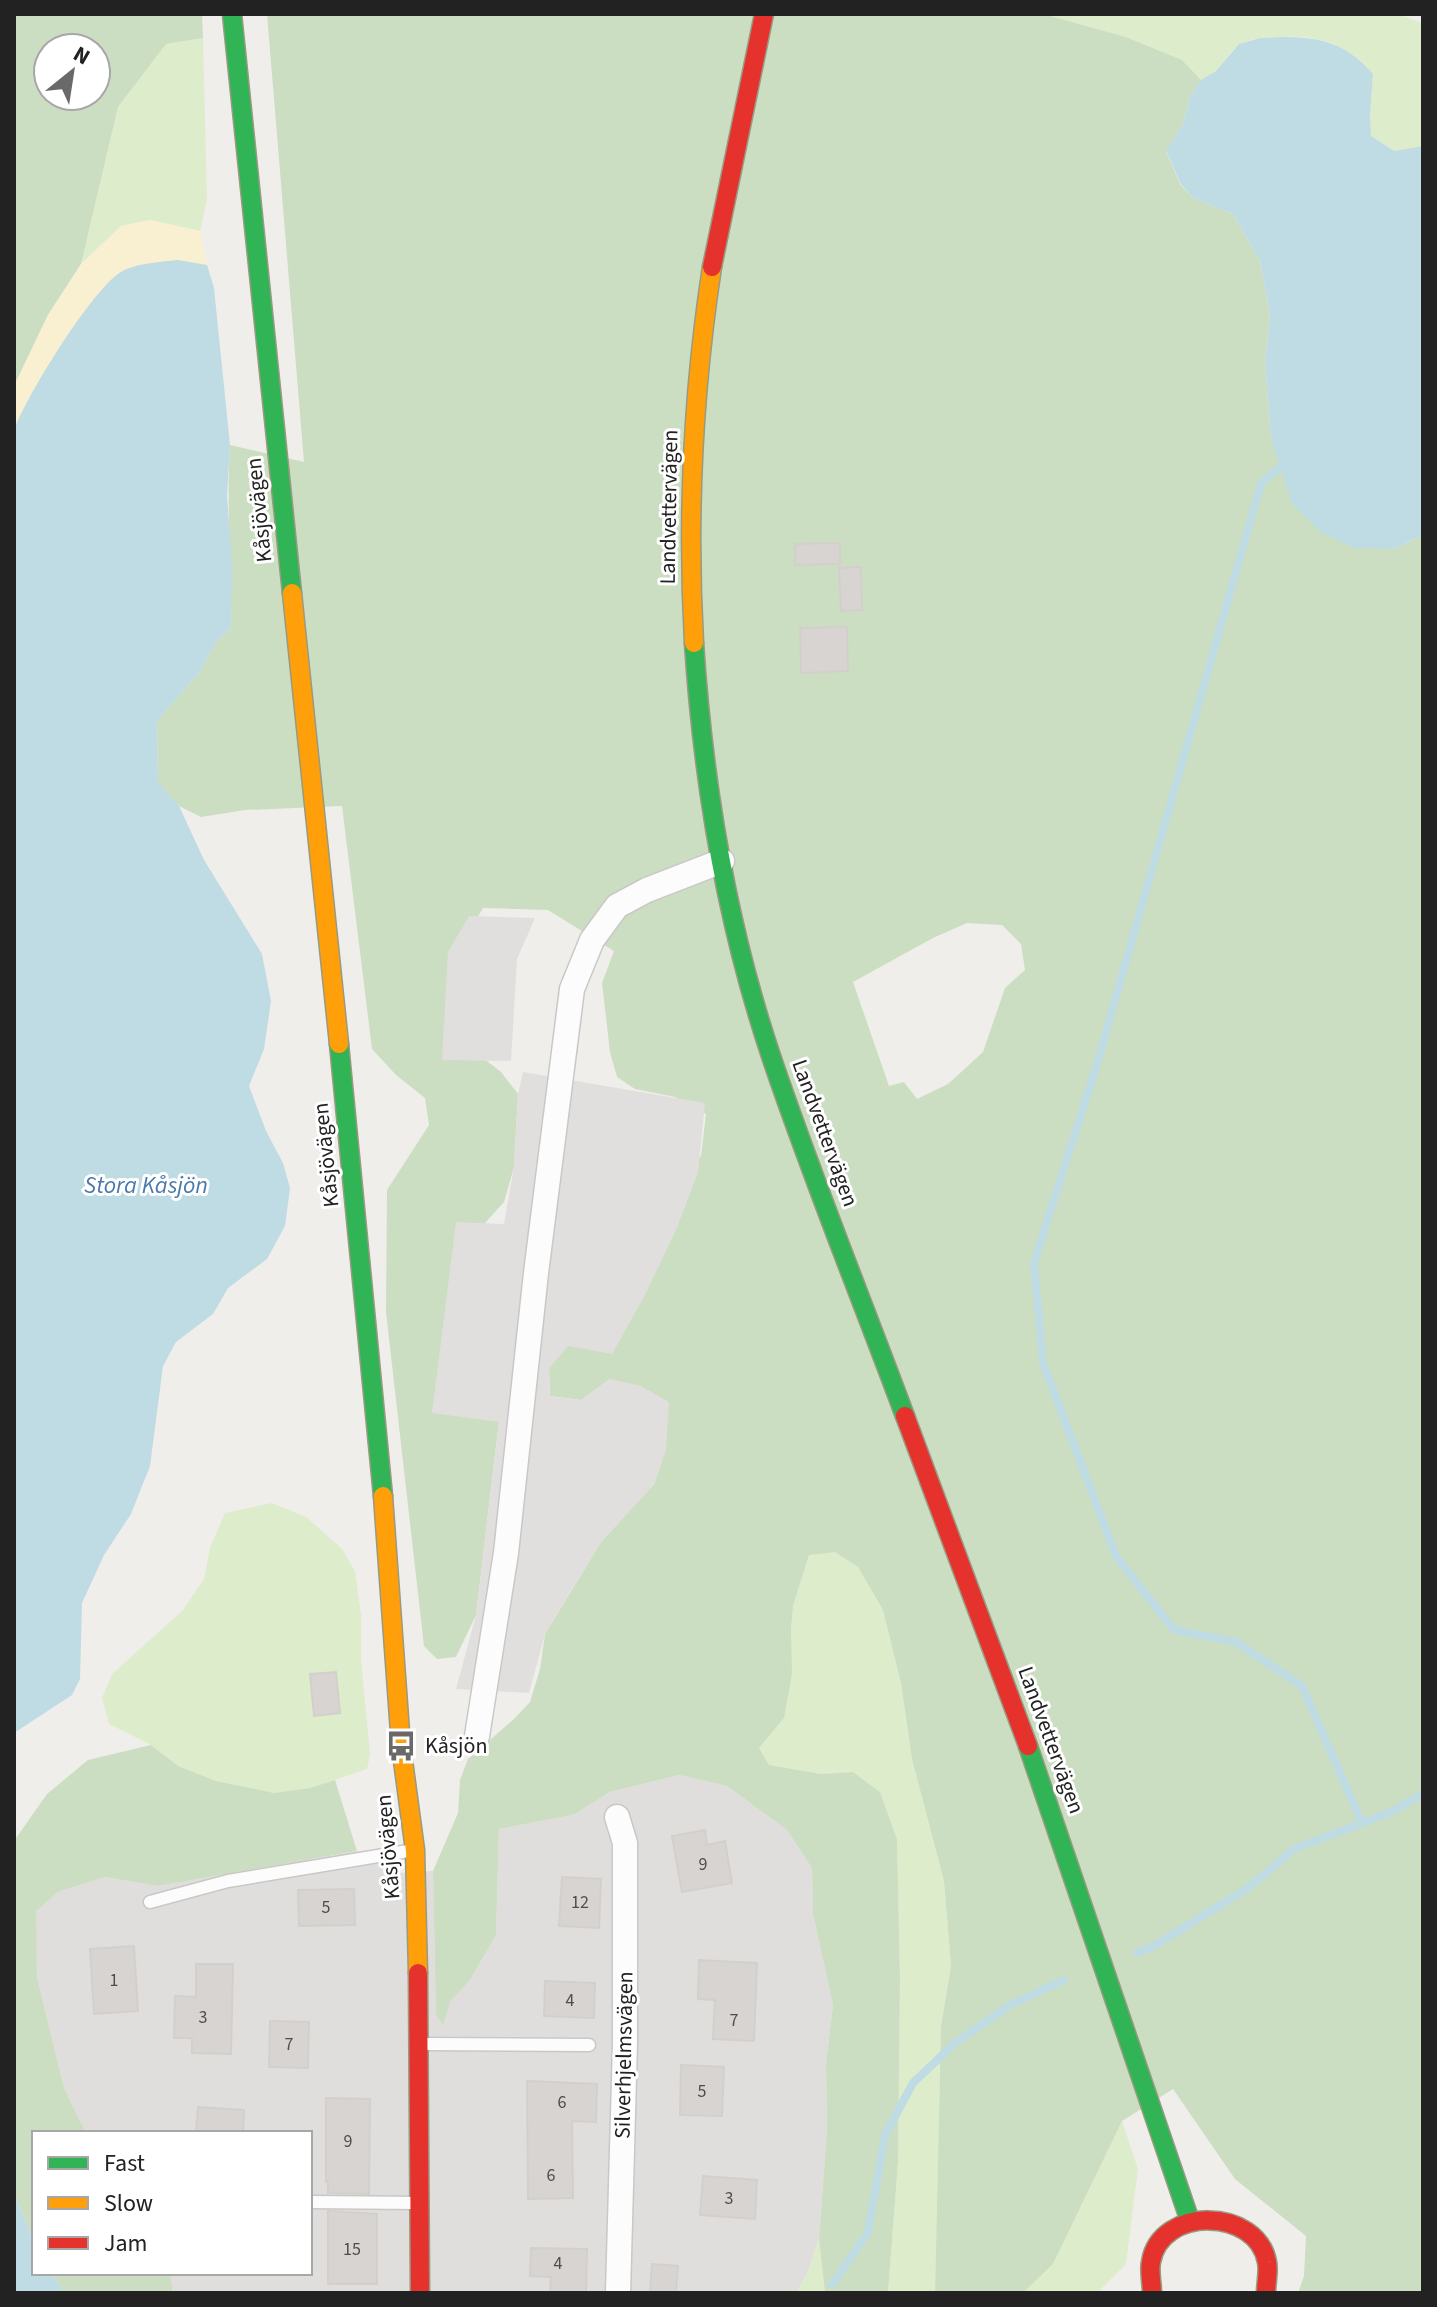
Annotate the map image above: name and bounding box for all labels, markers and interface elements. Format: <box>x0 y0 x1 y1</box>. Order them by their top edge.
north arrow <box>32 32 112 112</box>
text: N <box>67 38 96 73</box>
street label: Landvettervägen <box>652 429 686 585</box>
street label: Kåsjövägen <box>238 456 280 564</box>
street label: Landvettervägen <box>783 1055 867 1211</box>
street label: Kåsjövägen <box>305 1101 347 1209</box>
water label: Stora Kåsjön <box>84 1168 208 1203</box>
street label: Landvettervägen <box>1009 1662 1093 1818</box>
bus stop icon: Kåsjön <box>384 1729 418 1763</box>
place label: Kåsjön <box>425 1730 487 1762</box>
street label: Kåsjövägen <box>367 1793 409 1901</box>
house number: 9 <box>699 1852 708 1877</box>
house number: 12 <box>571 1890 589 1915</box>
house number: 5 <box>322 1895 331 1920</box>
house number: 1 <box>110 1968 118 1993</box>
street label: Silverhjelmsvägen <box>607 1971 641 2139</box>
house number: 4 <box>566 1988 575 2013</box>
house number: 3 <box>199 2005 208 2030</box>
house number: 7 <box>730 2008 739 2033</box>
house number: 7 <box>285 2032 294 2057</box>
house number: 5 <box>698 2079 707 2104</box>
house number: 6 <box>558 2090 567 2115</box>
house number: 9 <box>344 2129 353 2154</box>
legend <box>32 2131 312 2275</box>
text: Fast <box>104 2146 145 2181</box>
house number: 6 <box>547 2163 556 2188</box>
text: Slow <box>104 2186 153 2221</box>
house number: 3 <box>725 2186 734 2211</box>
text: Jam <box>104 2226 148 2261</box>
house number: 15 <box>343 2237 361 2262</box>
house number: 4 <box>554 2251 563 2276</box>

